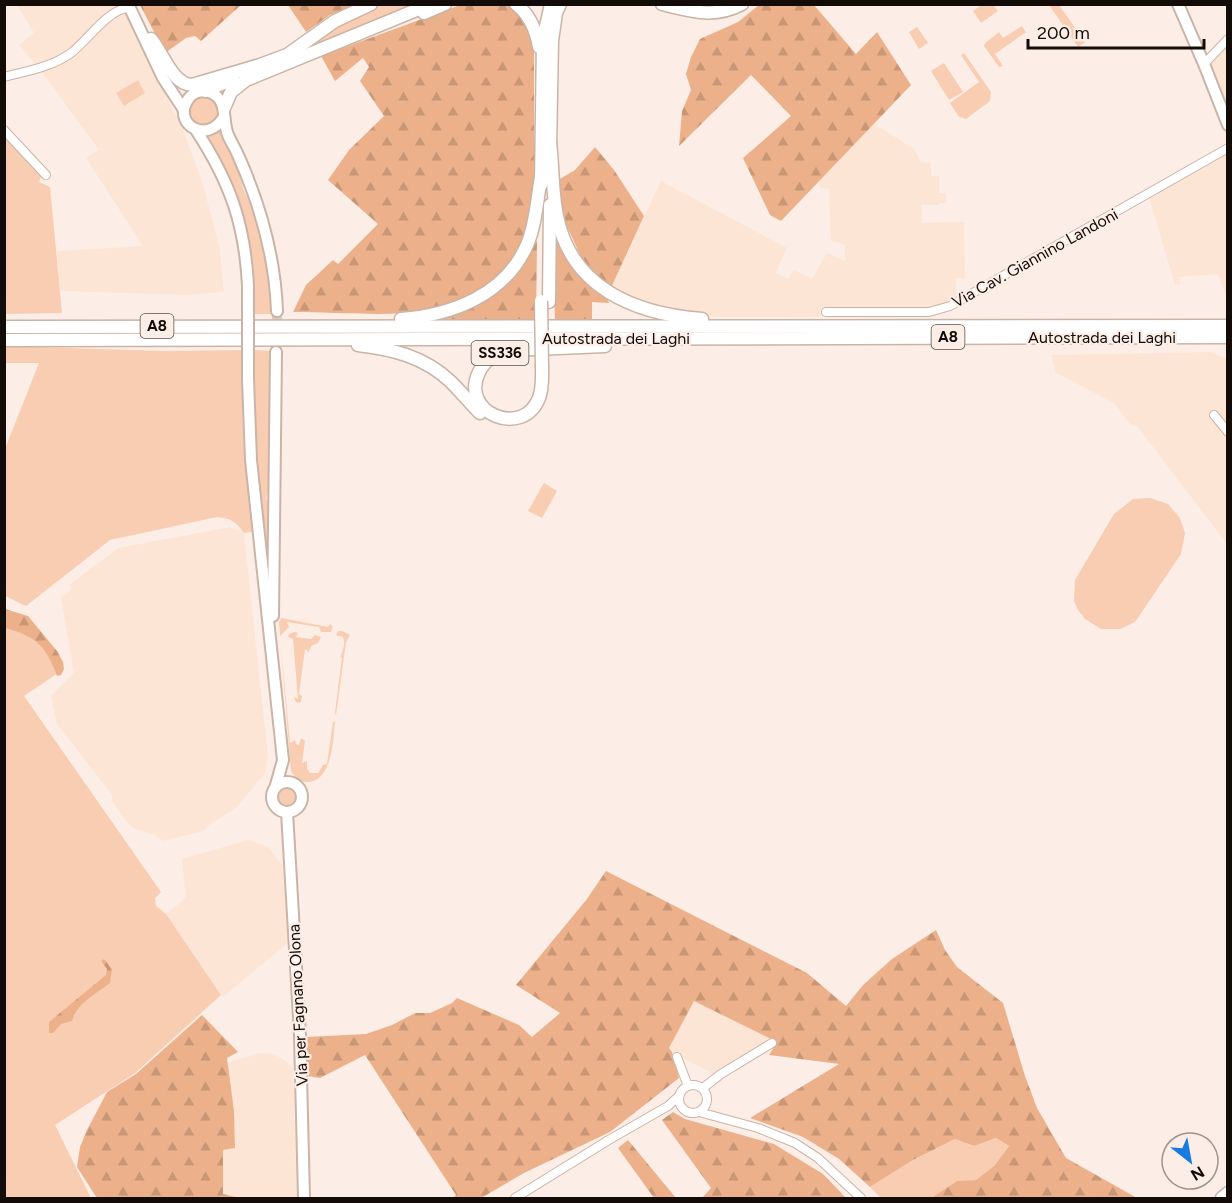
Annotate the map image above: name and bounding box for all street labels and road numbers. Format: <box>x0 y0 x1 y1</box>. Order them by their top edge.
street label: Via Cav. Giannino Landoni <box>949 204 1121 312</box>
road number: A8 <box>140 314 174 338</box>
road number: A8 <box>932 325 964 349</box>
street label: Autostrada dei Laghi <box>1028 328 1176 347</box>
street label: Autostrada dei Laghi <box>542 329 690 348</box>
road number: SS336 <box>472 341 528 365</box>
street label: Via per Fagnano Olona <box>284 924 312 1086</box>

